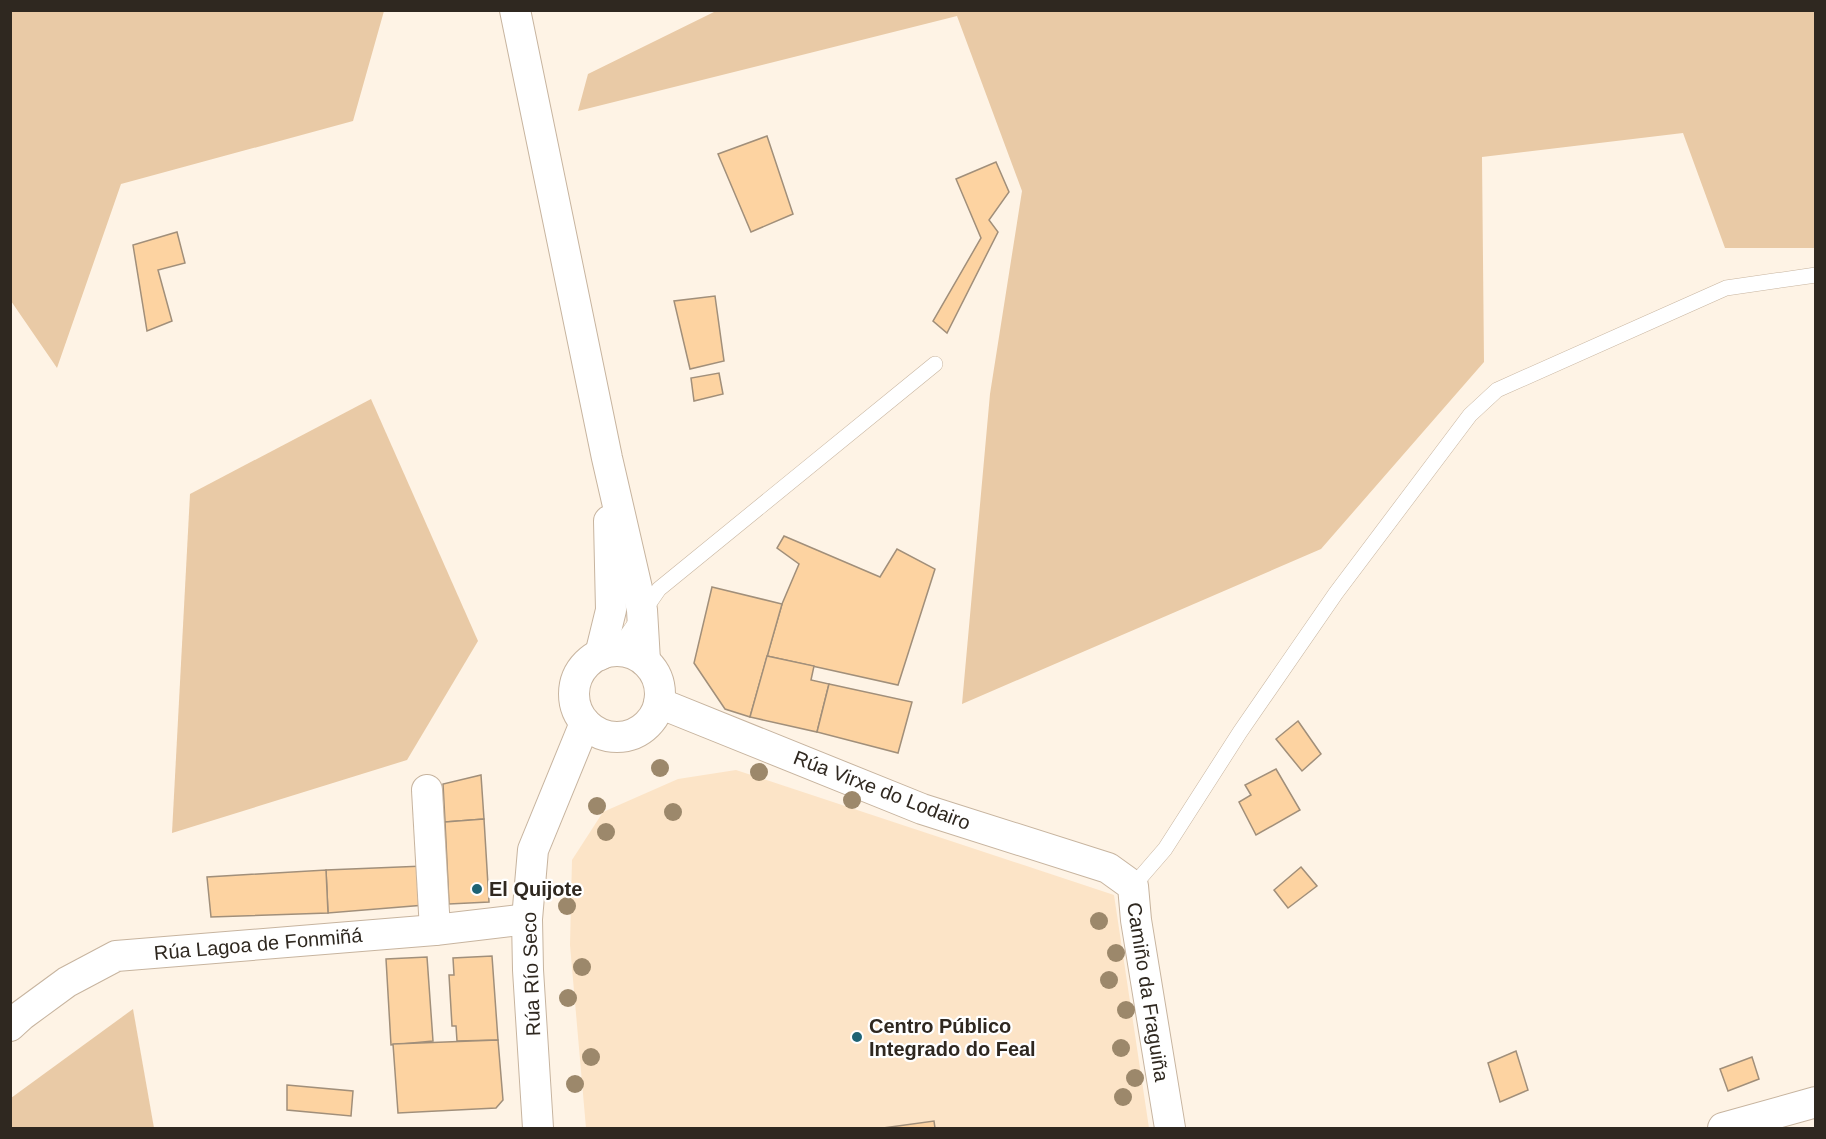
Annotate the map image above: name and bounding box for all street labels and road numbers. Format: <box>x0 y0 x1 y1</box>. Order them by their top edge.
street label: Rúa Virxe do Lodairo <box>791 746 973 834</box>
street label: Camiño da Fraguiña <box>1123 901 1173 1084</box>
street label: Rúa Río Seco <box>518 911 544 1037</box>
street label: Rúa Lagoa de Fonmiñá <box>153 924 364 964</box>

